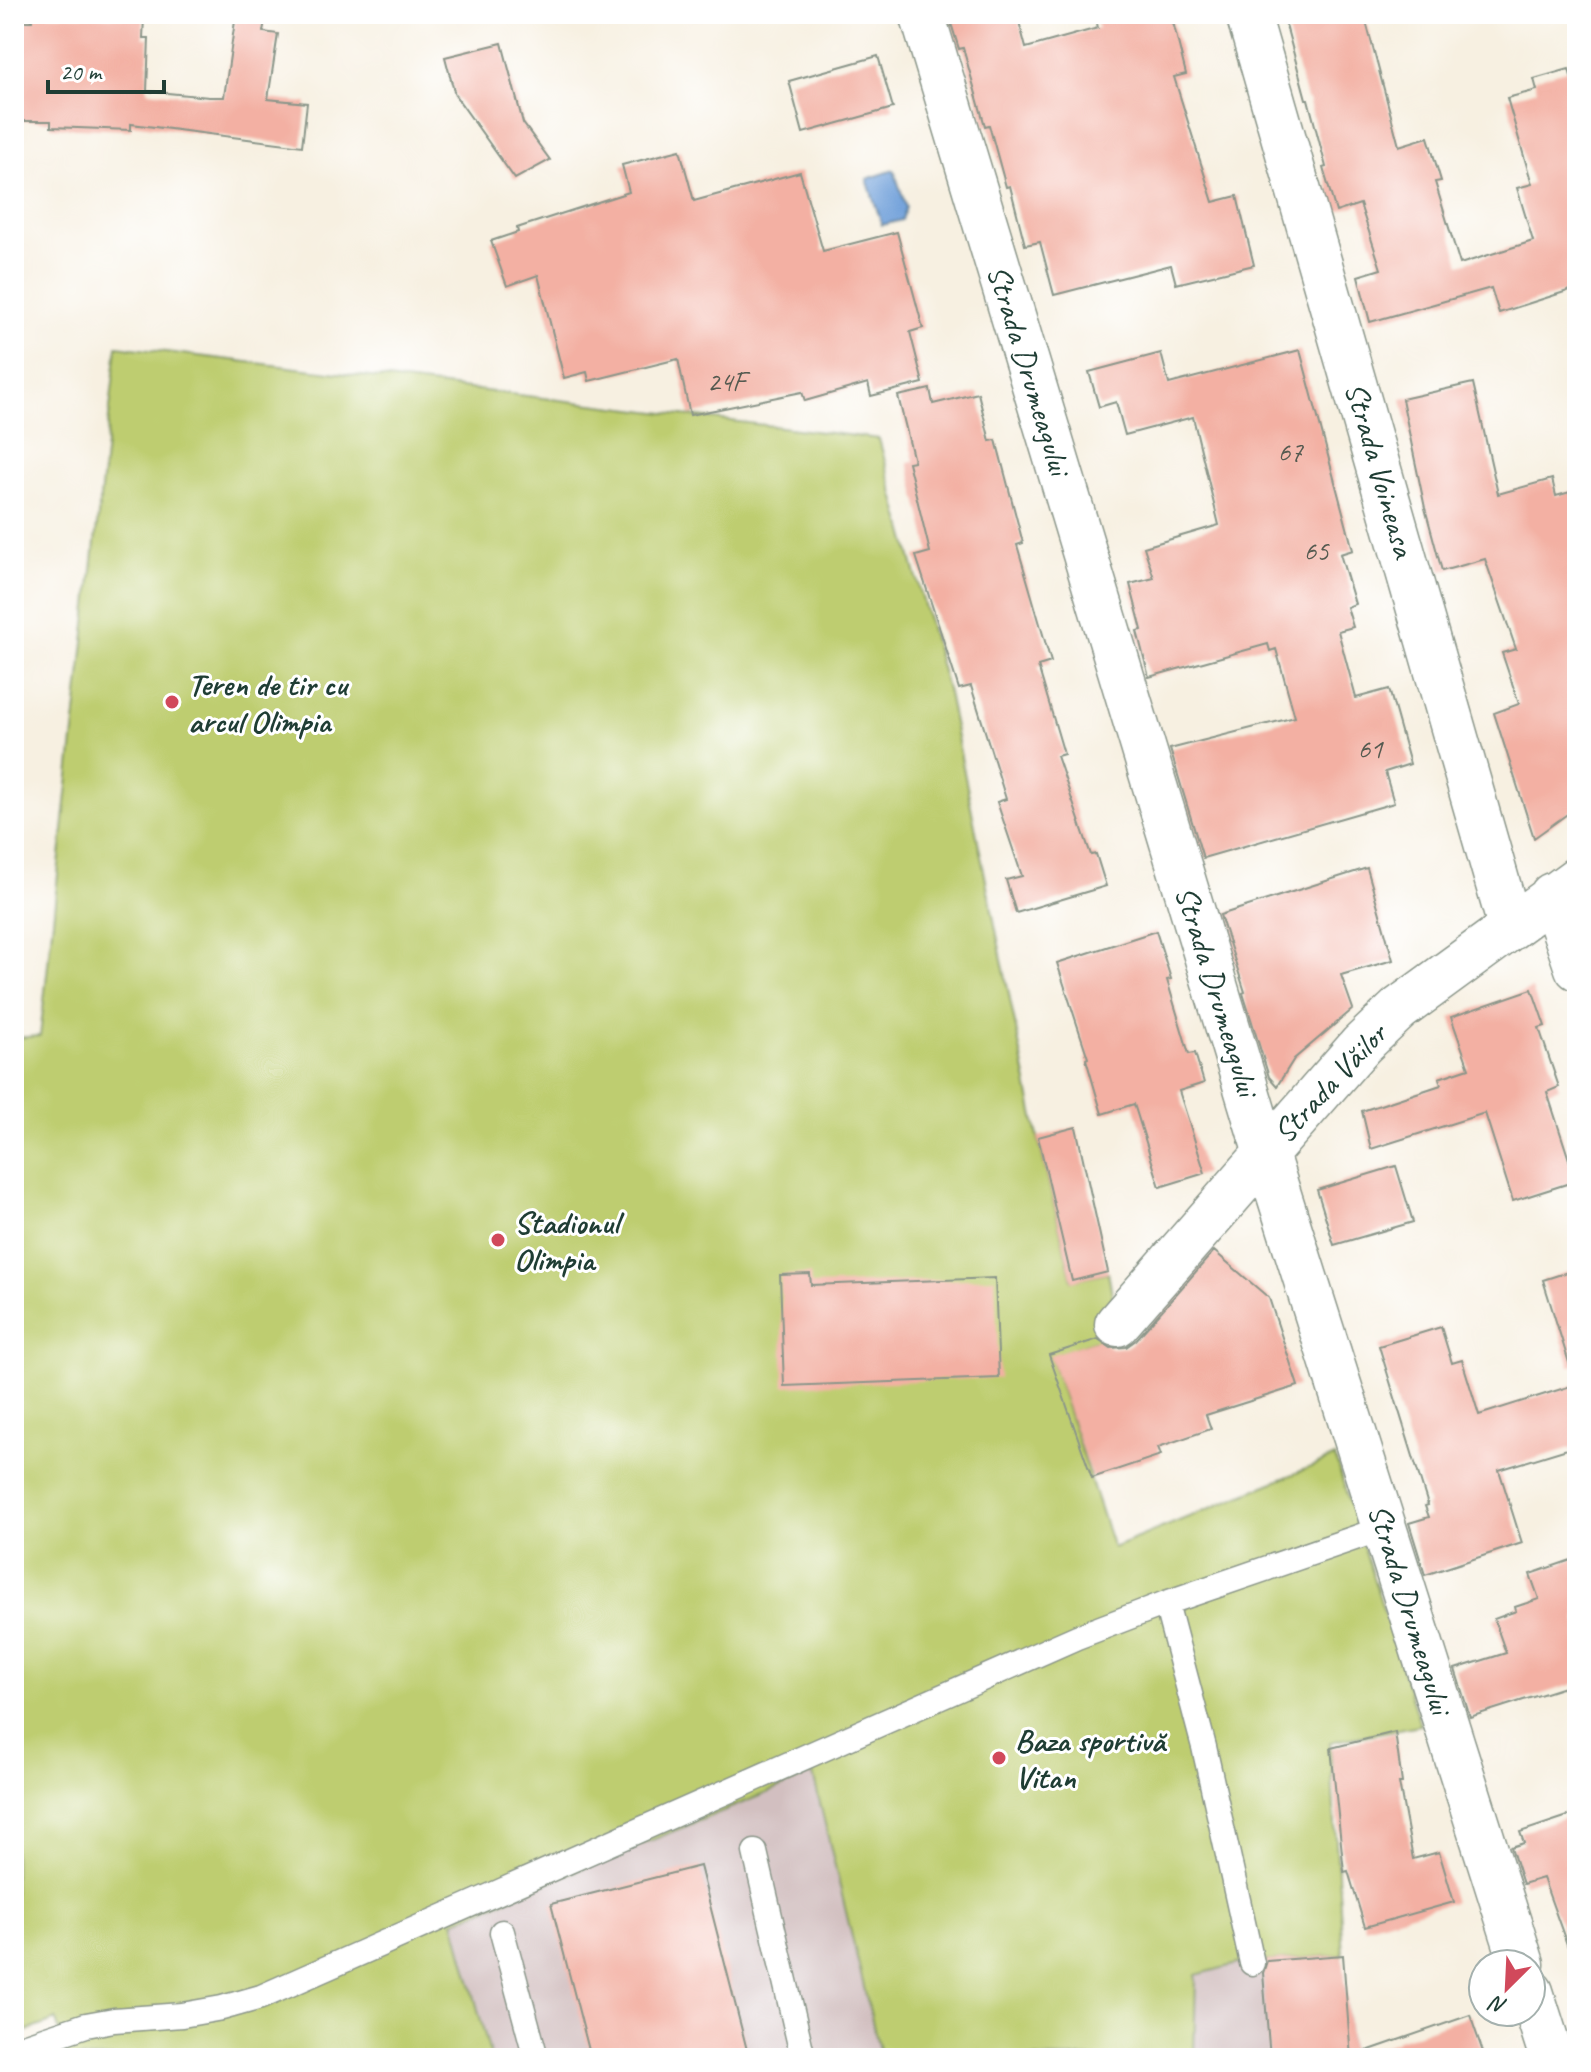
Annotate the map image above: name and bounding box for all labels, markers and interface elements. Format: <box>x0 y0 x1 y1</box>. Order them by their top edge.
scale bar <box>48 44 164 94</box>
text: 20 m <box>60 57 103 87</box>
street label: Strada Drumeagului <box>978 260 1081 484</box>
house number: 24F <box>707 364 751 399</box>
street label: Strada Voineasa <box>1335 378 1425 564</box>
house number: 67 <box>1277 434 1304 469</box>
house number: 65 <box>1303 533 1330 568</box>
place label: Teren de tir cu arcul Olimpia <box>188 664 350 742</box>
marker: Teren de tir cu arcul Olimpia <box>163 693 181 711</box>
house number: 61 <box>1357 731 1384 766</box>
street label: Strada Drumeagului <box>1166 881 1269 1105</box>
street label: Strada Văilor <box>1264 1013 1398 1152</box>
place label: Stadionul Olimpia <box>514 1202 625 1280</box>
marker: Stadionul Olimpia <box>489 1231 507 1249</box>
street label: Strada Drumeagului <box>1359 1499 1462 1723</box>
place label: Baza sportivă Vitan <box>1015 1720 1168 1798</box>
marker: Baza sportivă Vitan <box>990 1749 1008 1767</box>
north arrow <box>1467 1948 1547 2028</box>
text: N <box>1484 1988 1511 2021</box>

